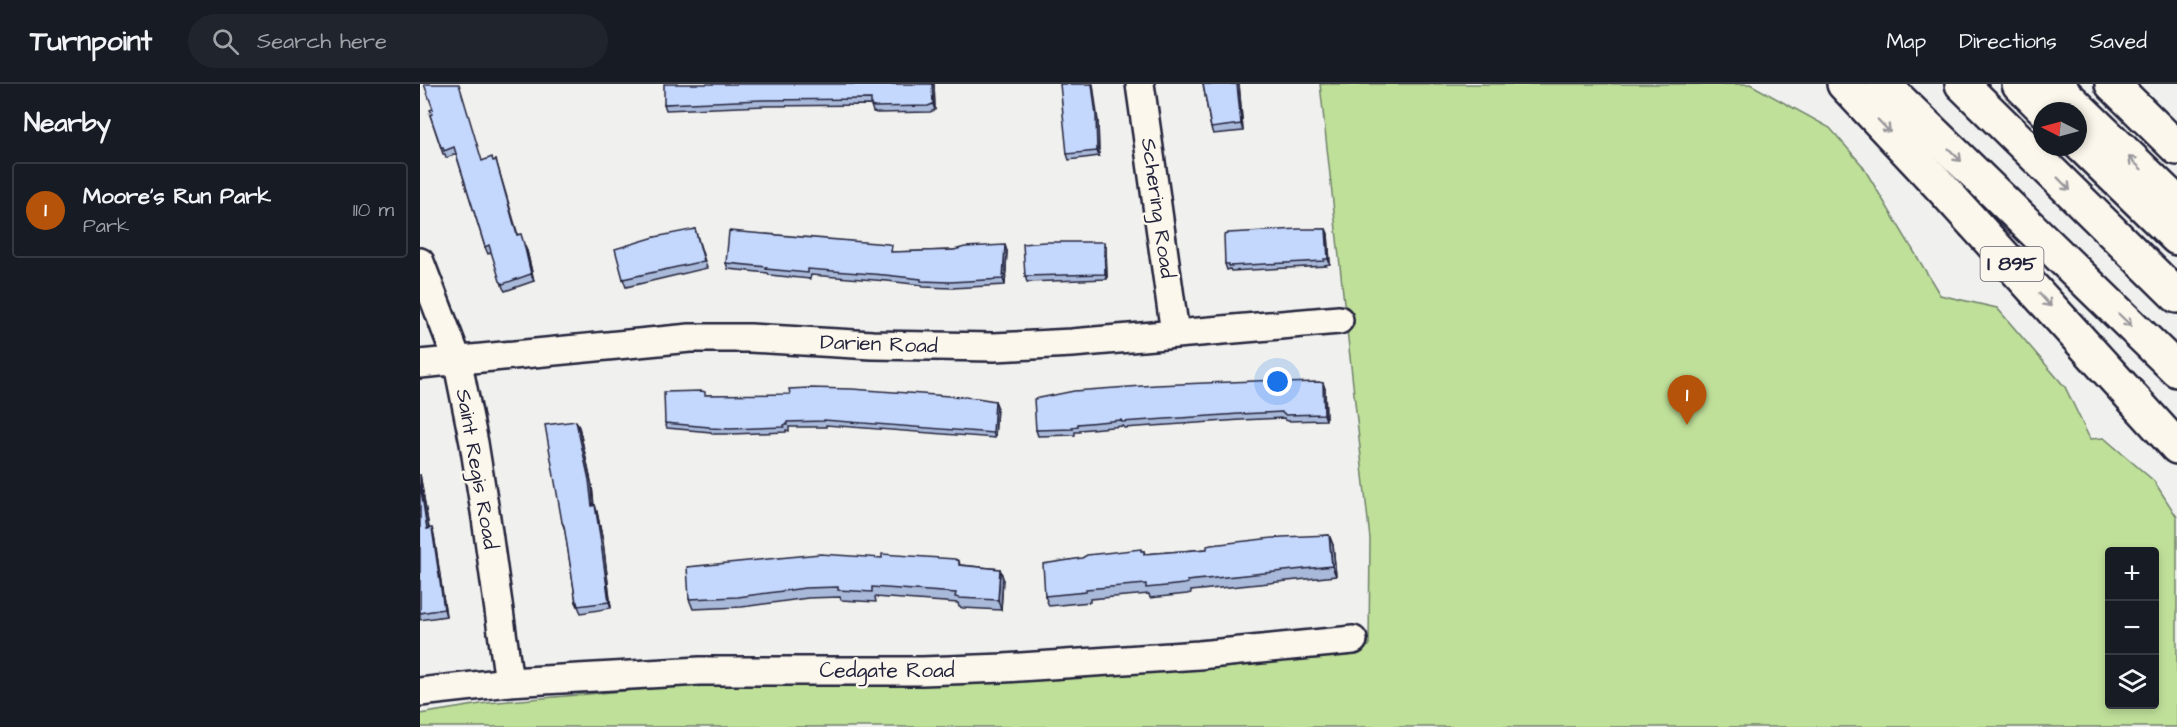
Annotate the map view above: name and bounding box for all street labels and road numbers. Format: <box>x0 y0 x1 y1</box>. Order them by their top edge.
street label: Schering Road <box>1132 136 1182 280</box>
road number: I 895 <box>1980 247 2044 281</box>
street label: Darien Road <box>820 327 938 361</box>
street label: Saint Regis Road <box>447 387 505 552</box>
street label: Cedgate Road <box>819 656 955 687</box>

